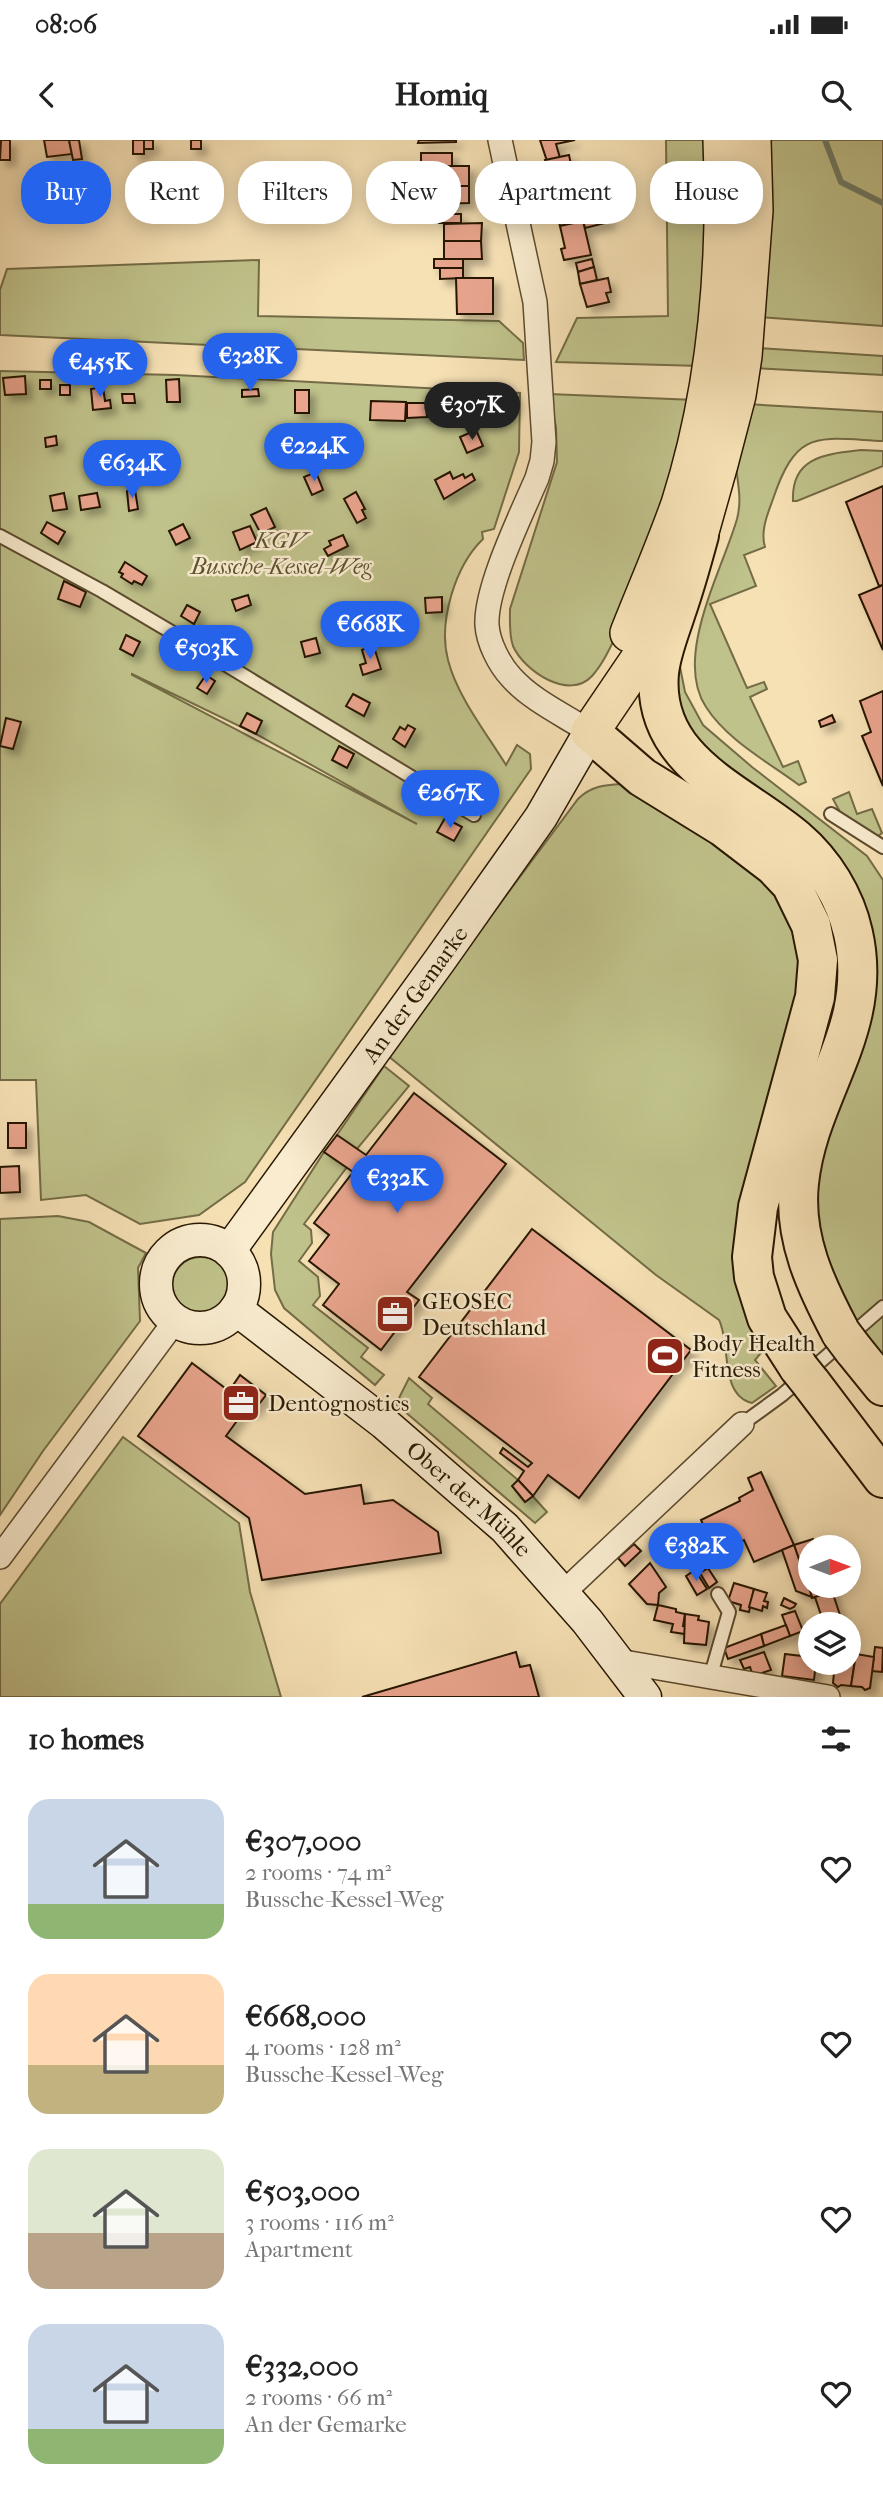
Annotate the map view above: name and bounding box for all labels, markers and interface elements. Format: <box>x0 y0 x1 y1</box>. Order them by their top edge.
text: 08:06 <box>35 9 97 40</box>
icon: back <box>28 76 66 114</box>
text: Homiq <box>395 76 488 113</box>
icon: search <box>817 76 855 114</box>
chip: Buy <box>21 161 111 224</box>
chip: Rent <box>125 161 224 224</box>
chip: Filters <box>238 161 352 224</box>
chip: New <box>366 161 461 224</box>
chip: Apartment <box>475 161 636 224</box>
chip: House <box>650 161 763 224</box>
pin: €328K <box>201 334 299 393</box>
pin: €455K <box>51 340 149 399</box>
text: €328K <box>218 342 282 369</box>
text: €455K <box>68 348 132 375</box>
pin: €307K <box>423 383 521 442</box>
text: €307K <box>440 391 504 418</box>
pin: €224K <box>265 424 363 483</box>
text: €224K <box>280 432 348 459</box>
pin: €634K <box>83 440 181 500</box>
text: €634K <box>99 449 165 476</box>
park label: KGV Bussche-Kessel-Weg <box>189 527 372 580</box>
pin: €668K <box>321 602 419 661</box>
text: €668K <box>337 610 403 637</box>
pin: €503K <box>157 626 255 685</box>
text: €503K <box>175 634 237 661</box>
pin: €267K <box>401 770 499 830</box>
text: €267K <box>417 779 483 806</box>
street label: An der Gemarke <box>356 921 474 1069</box>
pin: €332K <box>348 1156 446 1215</box>
text: €332K <box>366 1164 428 1191</box>
place label: GEOSEC Deutschland <box>422 1288 547 1341</box>
office icon: GEOSEC Deutschland <box>374 1293 416 1335</box>
place label: Body Health Fitness <box>692 1330 815 1383</box>
sports icon: Body Health Fitness <box>644 1335 686 1377</box>
office icon: Dentognostics <box>220 1382 262 1424</box>
place label: Dentognostics <box>268 1390 409 1417</box>
street label: Ober der Mühle <box>401 1436 537 1563</box>
pin: €382K <box>647 1524 745 1583</box>
text: €382K <box>664 1532 728 1559</box>
north arrow <box>798 1535 861 1598</box>
map controls <box>798 1535 861 1675</box>
button: layers <box>798 1612 861 1675</box>
icon: filters <box>817 1720 855 1758</box>
text: 10 homes <box>28 1722 144 1757</box>
text: €307,000 <box>245 1824 362 1859</box>
icon: home <box>84 1827 168 1911</box>
icon: heart <box>817 1850 855 1888</box>
text: 2 rooms · 74 m² <box>245 1859 391 1886</box>
text: Bussche-Kessel-Weg <box>245 1886 443 1913</box>
text: €668,000 <box>245 1999 366 2034</box>
icon: home <box>84 2002 168 2086</box>
icon: heart <box>817 2025 855 2063</box>
text: 4 rooms · 128 m² <box>245 2034 401 2061</box>
text: Bussche-Kessel-Weg <box>245 2061 443 2088</box>
text: €503,000 <box>245 2174 360 2209</box>
icon: home <box>84 2177 168 2261</box>
icon: heart <box>817 2200 855 2238</box>
text: 3 rooms · 116 m² <box>245 2209 394 2236</box>
text: Apartment <box>245 2236 353 2263</box>
text: €332,000 <box>245 2349 359 2384</box>
icon: home <box>84 2352 168 2436</box>
icon: heart <box>817 2375 855 2413</box>
text: 2 rooms · 66 m² <box>245 2384 392 2411</box>
text: An der Gemarke <box>245 2411 407 2438</box>

